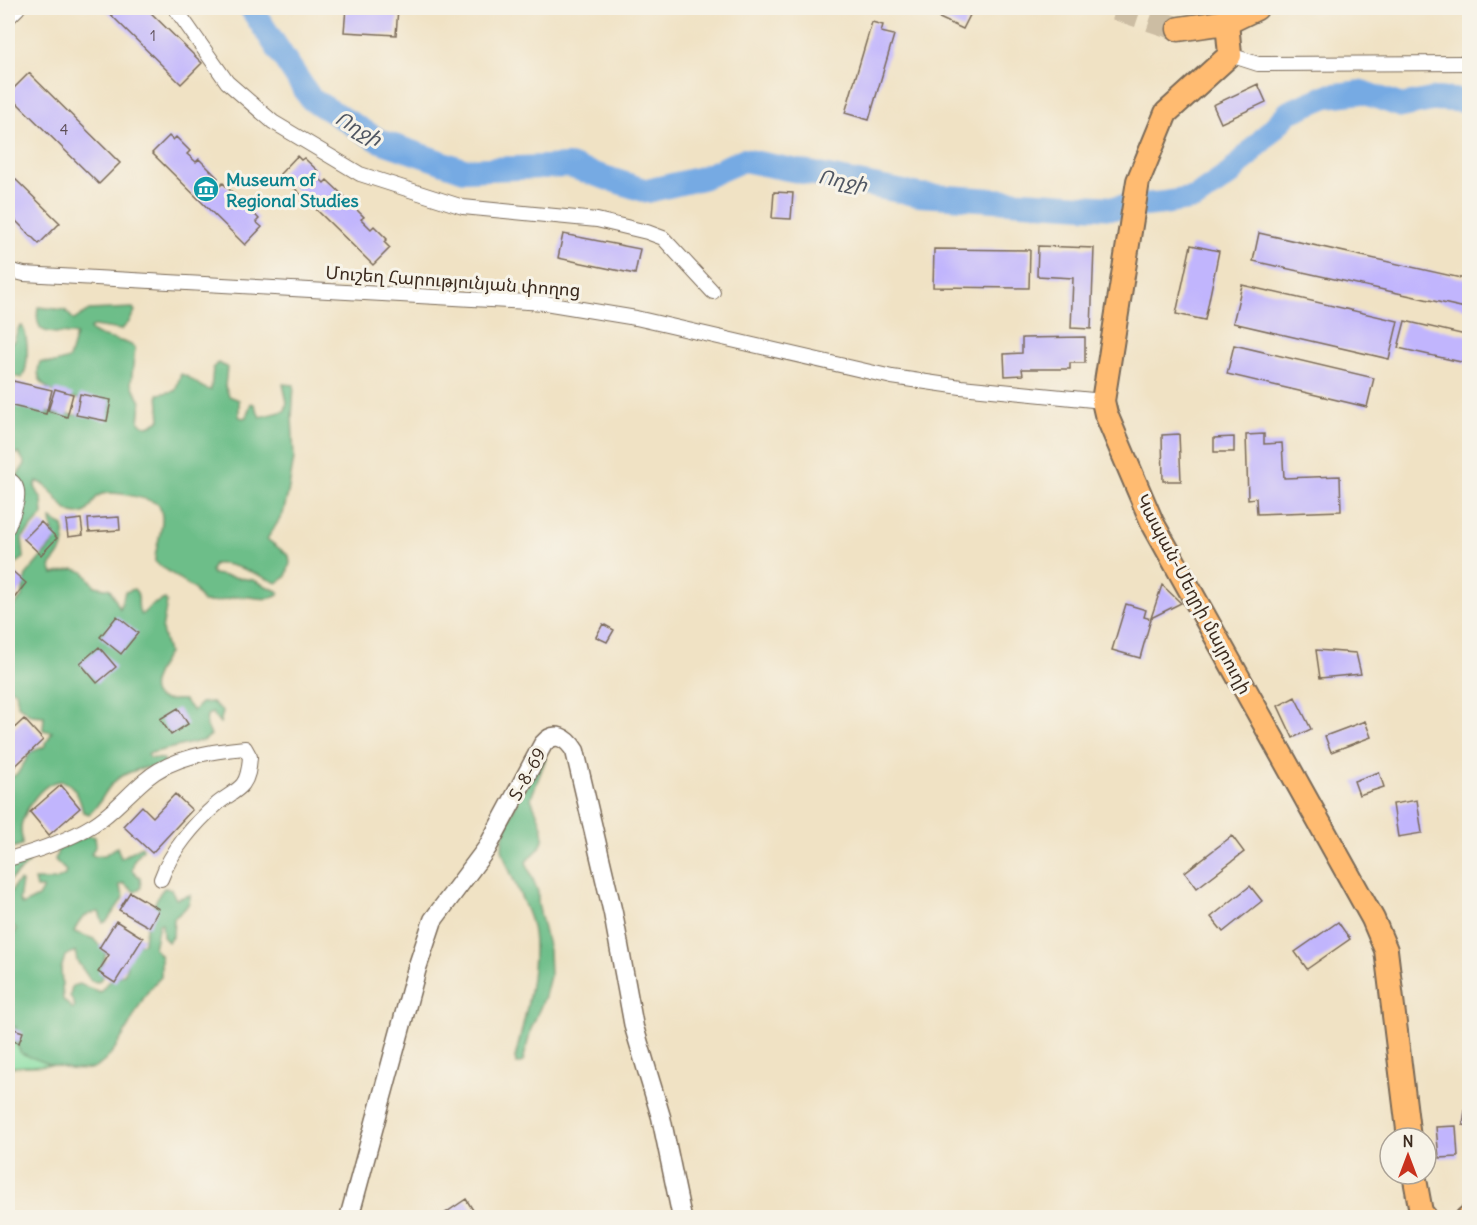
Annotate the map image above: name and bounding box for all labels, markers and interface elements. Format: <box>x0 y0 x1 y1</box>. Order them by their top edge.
house number: 1 <box>150 26 156 45</box>
water label: Ողջի <box>331 105 388 152</box>
house number: 4 <box>60 120 69 139</box>
water label: Ողջի <box>816 163 871 197</box>
place label: Museum of Regional Studies <box>226 168 359 212</box>
museum icon: Museum of Regional Studies <box>191 174 221 204</box>
street label: Մուշեղ Հարությունյան փողոց <box>325 261 581 301</box>
street label: Կապան-Մեղրի մայրուղի <box>1131 490 1257 698</box>
street label: Տ-8-69 <box>503 744 551 804</box>
north arrow <box>1378 1126 1438 1186</box>
text: N <box>1402 1131 1414 1151</box>

